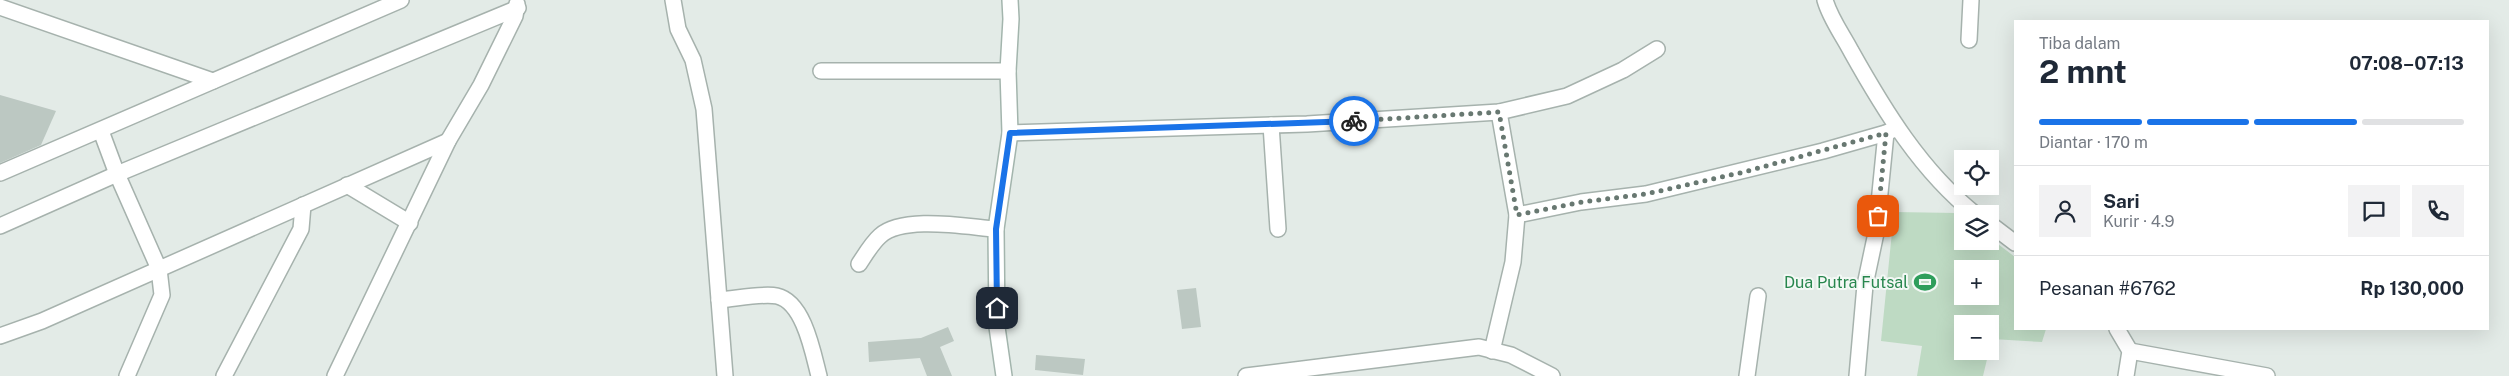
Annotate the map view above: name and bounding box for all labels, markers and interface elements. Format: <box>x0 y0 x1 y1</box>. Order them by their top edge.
text: Tiba dalam <box>2039 34 2120 53</box>
text: 07:08–07:13 <box>2349 52 2464 74</box>
text: 2 mnt <box>2039 53 2127 90</box>
courier <box>1329 96 1379 146</box>
icon: bike <box>1340 107 1368 135</box>
text: Diantar · 170 m <box>2039 133 2148 152</box>
map controls <box>1954 150 1999 360</box>
button: locate <box>1954 150 1999 195</box>
button: person <box>2039 185 2091 237</box>
button: chat <box>2348 185 2400 237</box>
button: phone <box>2412 185 2464 237</box>
text: Sari <box>2103 190 2140 212</box>
pin <box>1857 195 1899 237</box>
icon: bag <box>1864 202 1892 230</box>
button: layers <box>1954 205 1999 250</box>
text: Kurir · 4.9 <box>2103 212 2174 231</box>
button: + <box>1954 260 1999 305</box>
sports icon: Dua Putra Futsal <box>1912 269 1938 295</box>
place label: Dua Putra Futsal <box>1784 273 1908 292</box>
text: Pesanan #6762 <box>2039 277 2176 299</box>
text: Rp 130,000 <box>2360 277 2464 299</box>
pin <box>976 287 1018 329</box>
icon: home <box>983 294 1011 322</box>
button: − <box>1954 315 1999 360</box>

